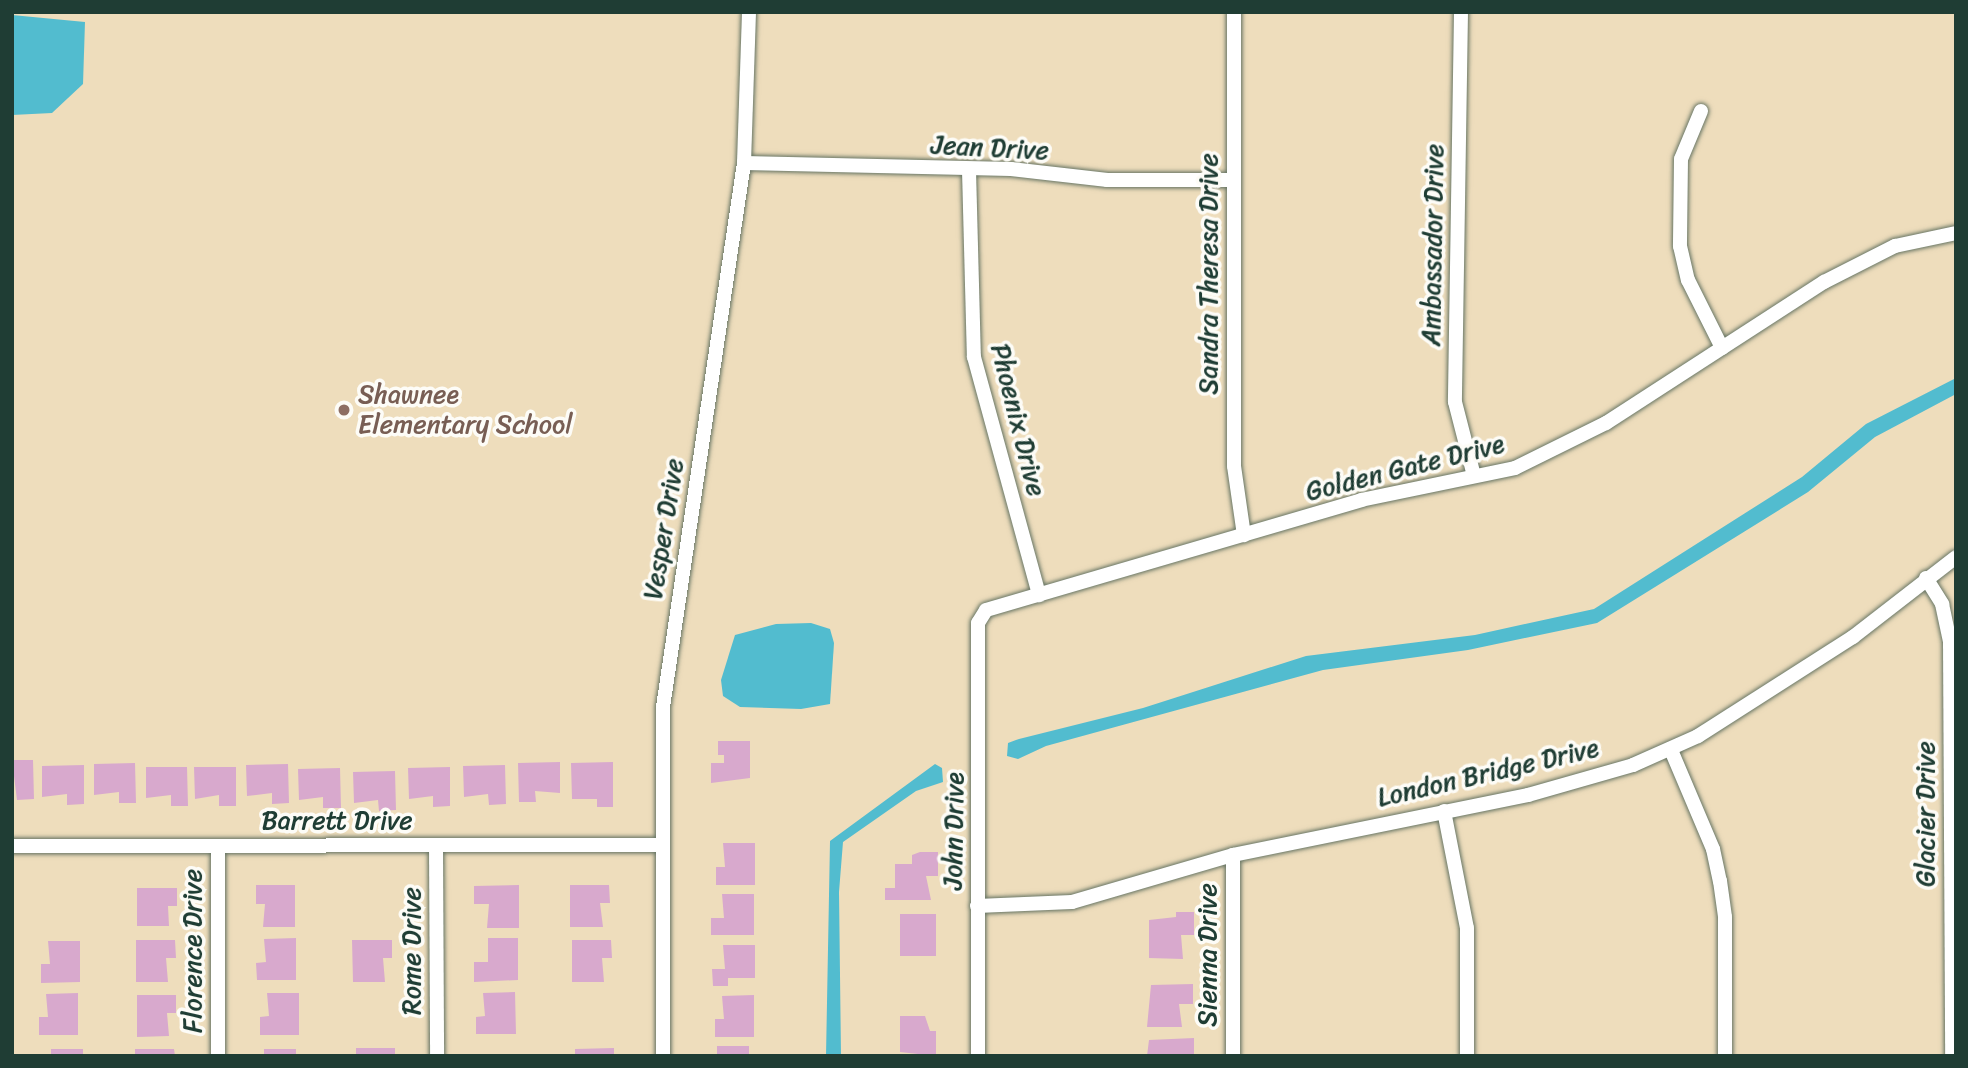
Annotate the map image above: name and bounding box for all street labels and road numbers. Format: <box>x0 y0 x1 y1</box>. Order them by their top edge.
street label: Jean Drive <box>930 129 1050 167</box>
street label: Ambassador Drive <box>1416 144 1450 346</box>
street label: Sandra Theresa Drive <box>1193 153 1225 395</box>
street label: Phoenix Drive <box>984 341 1052 499</box>
street label: Golden Gate Drive <box>1302 428 1508 508</box>
street label: Vesper Drive <box>637 456 691 602</box>
street label: London Bridge Drive <box>1374 732 1602 814</box>
street label: Glacier Drive <box>1910 741 1942 887</box>
street label: John Drive <box>937 771 971 891</box>
street label: Barrett Drive <box>261 805 413 837</box>
street label: Florence Drive <box>177 869 209 1033</box>
street label: Sienna Drive <box>1192 883 1224 1027</box>
street label: Rome Drive <box>396 887 428 1015</box>

